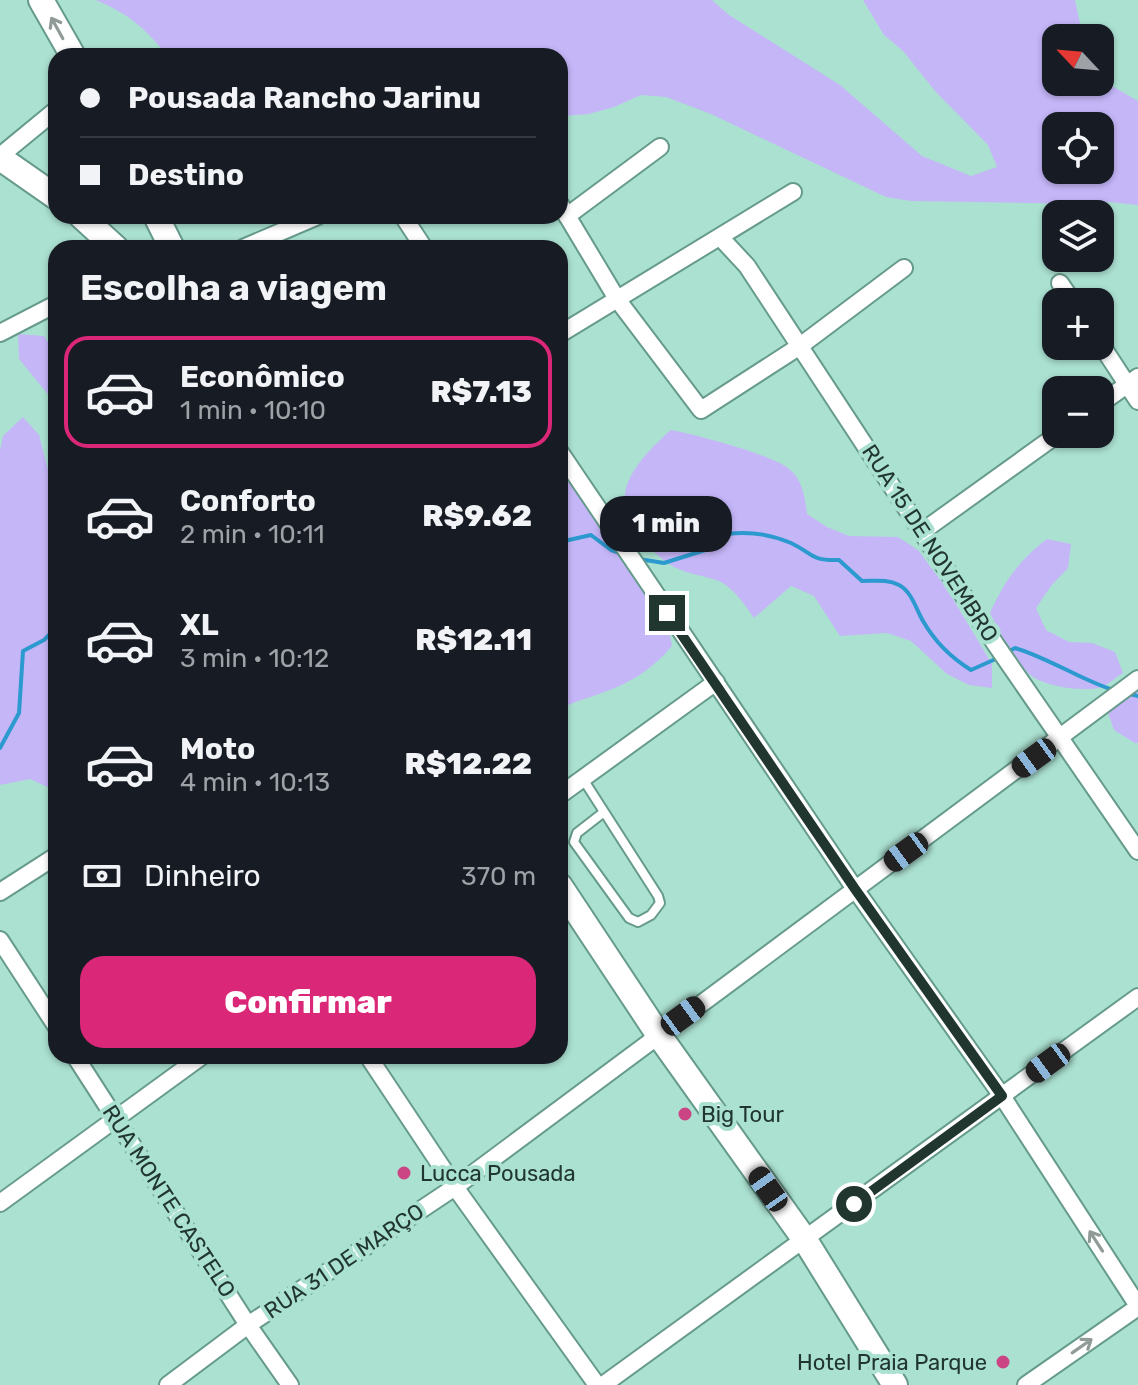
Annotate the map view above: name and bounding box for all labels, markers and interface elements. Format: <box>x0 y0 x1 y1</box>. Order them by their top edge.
one-way arrow <box>49 17 65 40</box>
north arrow <box>1042 24 1114 96</box>
map controls <box>1042 24 1114 448</box>
text: Pousada Rancho Jarinu <box>128 80 481 116</box>
button: locate <box>1042 112 1114 184</box>
text: Destino <box>128 157 244 193</box>
button: layers <box>1042 200 1114 272</box>
text: Escolha a viagem <box>80 266 387 309</box>
button: + <box>1042 288 1114 360</box>
icon: car <box>84 356 156 428</box>
text: Econômico <box>180 359 345 395</box>
text: R$7.13 <box>430 374 532 410</box>
button: − <box>1042 376 1114 448</box>
text: 1 min · 10:10 <box>180 395 326 426</box>
street label: RUA 15 DE NOVEMBRO <box>856 439 1004 647</box>
icon: car <box>84 480 156 552</box>
text: Conforto <box>180 483 316 519</box>
callout: 1 min <box>601 497 733 553</box>
text: R$9.62 <box>422 498 532 534</box>
text: 1 min <box>632 508 700 539</box>
text: 2 min · 10:11 <box>180 519 325 550</box>
route end <box>649 595 685 631</box>
icon: car <box>84 604 156 676</box>
text: XL <box>180 607 219 643</box>
text: R$12.11 <box>415 622 532 658</box>
text: 3 min · 10:12 <box>180 643 329 674</box>
icon: car <box>84 728 156 800</box>
text: Moto <box>180 731 255 767</box>
car <box>1008 734 1060 782</box>
text: R$12.22 <box>404 746 532 782</box>
text: 4 min · 10:13 <box>180 767 330 798</box>
car <box>880 828 932 876</box>
icon: cash <box>80 854 124 898</box>
text: Dinheiro <box>144 858 261 894</box>
text: 370 m <box>461 861 536 892</box>
button: Confirmar <box>80 956 536 1048</box>
car <box>657 992 709 1040</box>
car <box>1022 1039 1074 1087</box>
street label: RUA MONTE CASTELO <box>97 1100 241 1302</box>
place label: Big Tour <box>701 1101 784 1128</box>
marker: Big Tour <box>676 1105 694 1123</box>
place label: Lucca Pousada <box>420 1160 576 1187</box>
car <box>744 1162 792 1216</box>
marker: Lucca Pousada <box>395 1164 413 1182</box>
route start <box>836 1186 872 1222</box>
street label: RUA 31 DE MARÇO <box>259 1198 429 1324</box>
one-way arrow <box>1087 1230 1103 1253</box>
one-way arrow <box>1071 1338 1093 1354</box>
place label: Hotel Praia Parque <box>797 1349 987 1376</box>
marker: Hotel Praia Parque <box>994 1353 1012 1371</box>

